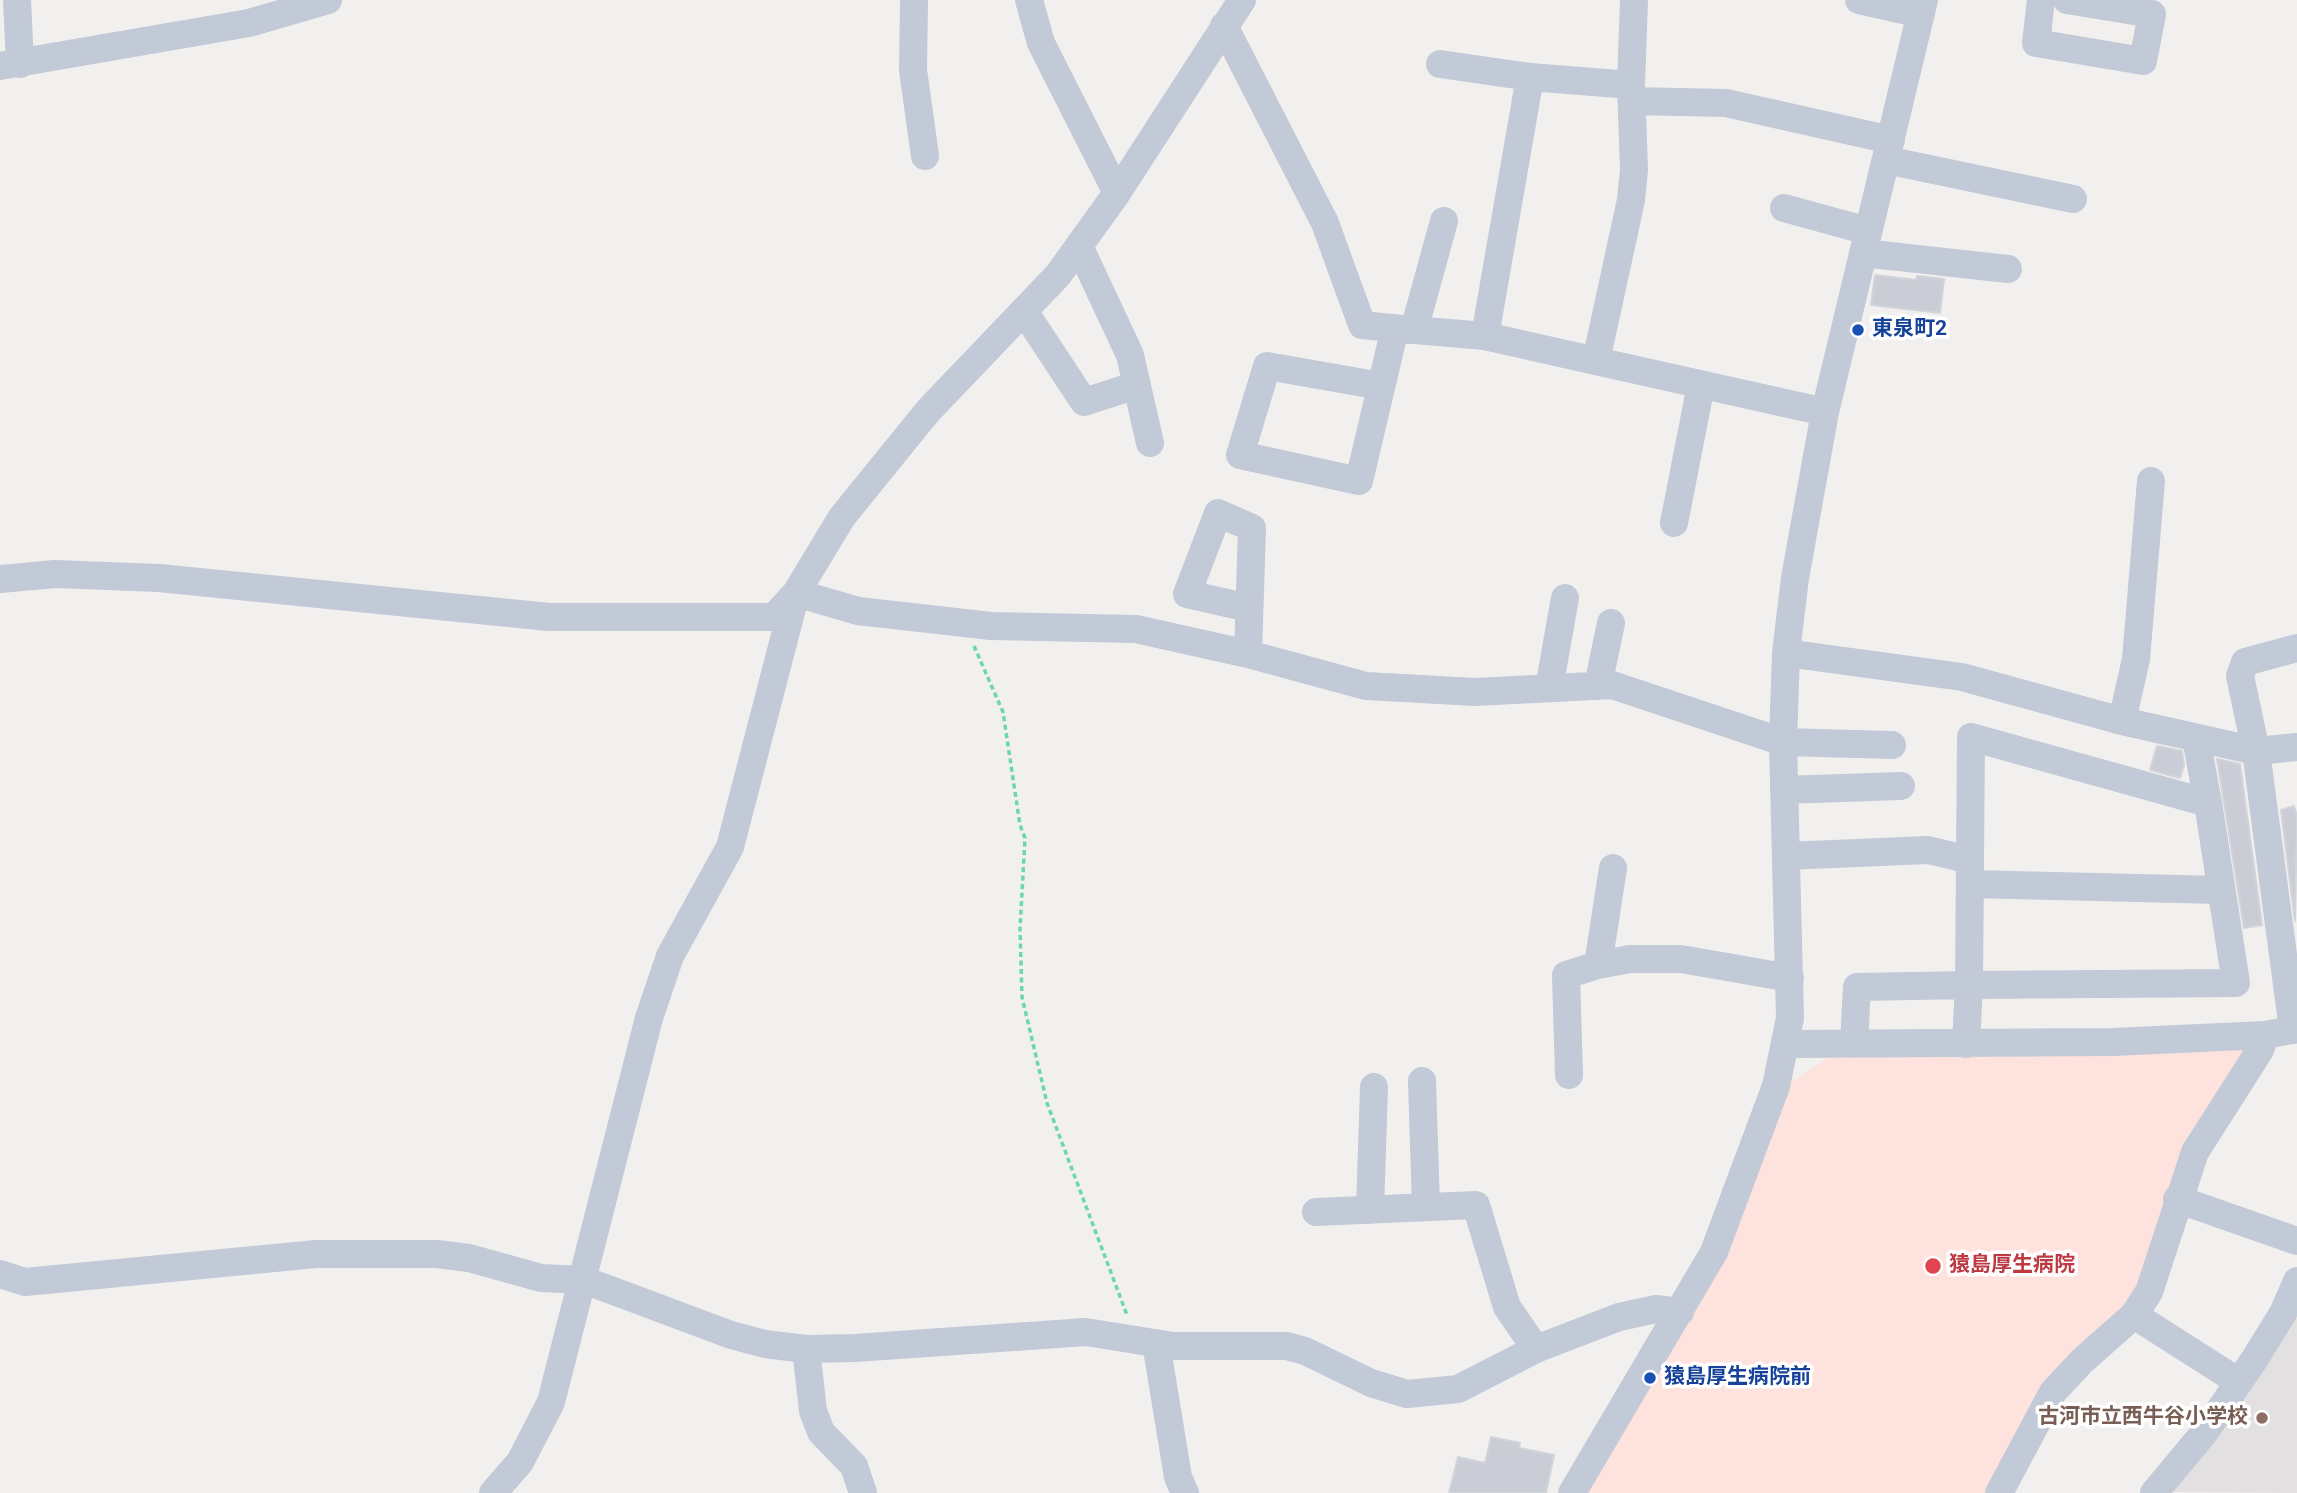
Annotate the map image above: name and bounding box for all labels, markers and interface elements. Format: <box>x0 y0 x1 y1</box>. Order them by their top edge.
place label: 東泉町2 <box>1872 317 1947 343</box>
marker: 東泉町2 <box>1850 322 1866 338</box>
place label: 猿島厚生病院 <box>1949 1253 2075 1279</box>
marker: 猿島厚生病院 <box>1923 1256 1943 1276</box>
place label: 猿島厚生病院前 <box>1664 1365 1811 1391</box>
marker: 猿島厚生病院前 <box>1642 1370 1658 1386</box>
place label: 古河市立西牛谷小学校 <box>2038 1405 2248 1431</box>
marker: 古河市立西牛谷小学校 <box>2254 1410 2270 1426</box>

